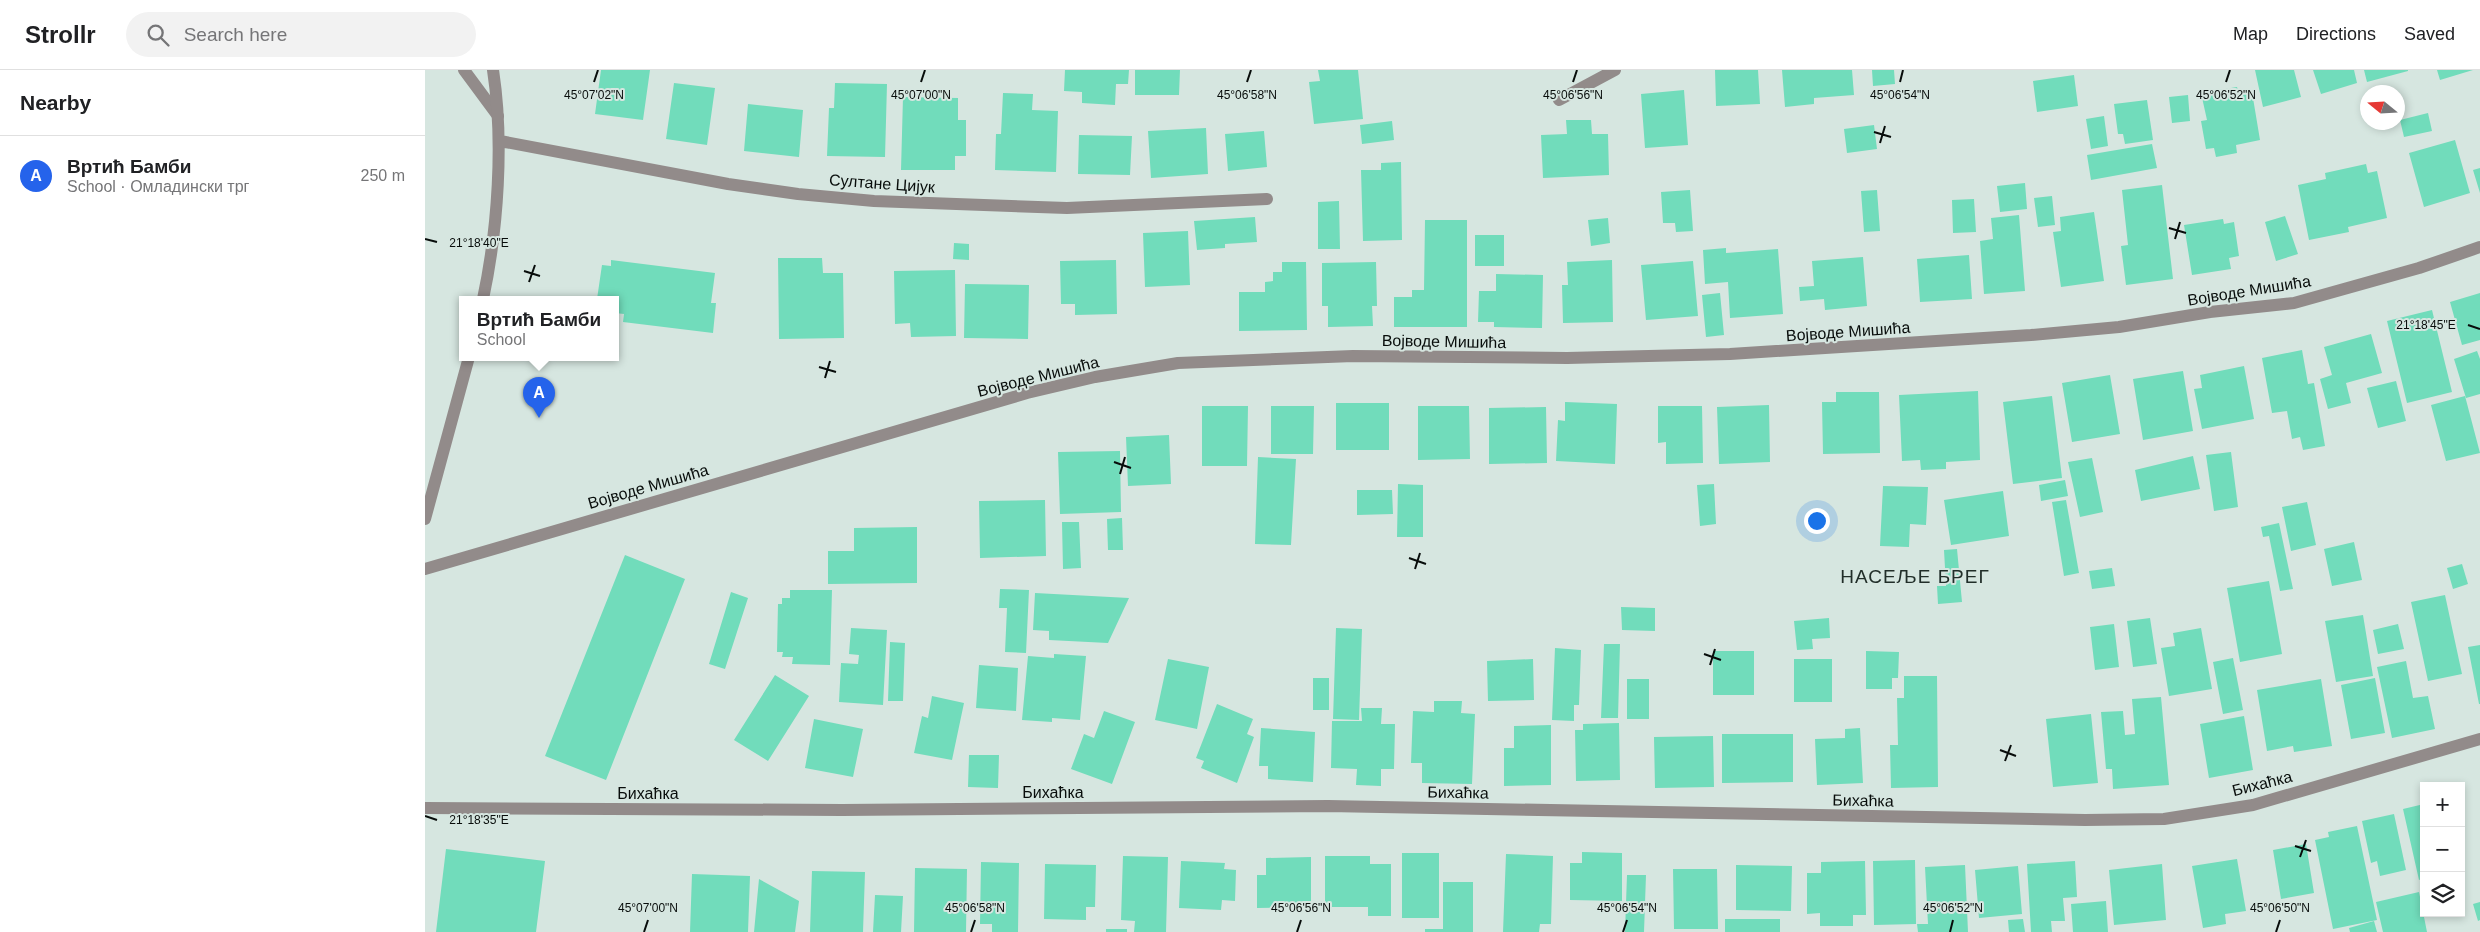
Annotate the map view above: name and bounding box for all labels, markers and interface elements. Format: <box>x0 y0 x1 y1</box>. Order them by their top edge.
search box <box>126 12 476 57</box>
text: Strollr <box>25 21 96 48</box>
icon: search <box>144 21 172 49</box>
text: Search here <box>184 24 287 45</box>
text: Map <box>2233 24 2268 44</box>
text: Directions <box>2296 24 2376 44</box>
text: Saved <box>2404 24 2455 44</box>
north arrow <box>2360 85 2405 130</box>
text: 45°07'02"N <box>564 88 624 102</box>
text: 45°07'00"N <box>891 88 951 102</box>
text: 45°06'58"N <box>1217 88 1277 102</box>
text: 45°06'56"N <box>1543 88 1603 102</box>
text: 45°06'54"N <box>1870 88 1930 102</box>
text: 45°06'52"N <box>2196 88 2256 102</box>
text: Nearby <box>20 91 91 114</box>
text: Вртић Бамби <box>67 156 191 177</box>
text: A <box>30 167 42 184</box>
text: 250 m <box>361 167 405 184</box>
street label: Султане Цијук <box>828 171 936 196</box>
text: School · Омладински трг <box>67 178 249 195</box>
text: 21°18'40"E <box>449 236 509 250</box>
street label: Војводе Мишића <box>2186 272 2312 309</box>
popup <box>459 296 619 361</box>
text: Вртић Бамби <box>477 309 601 330</box>
text: 21°18'45"E <box>2396 318 2456 332</box>
street label: Војводе Мишића <box>1785 319 1911 344</box>
text: School <box>477 331 526 348</box>
street label: Војводе Мишића <box>1382 332 1506 351</box>
street label: Војводе Мишића <box>976 353 1101 400</box>
pin: A <box>523 377 555 418</box>
street label: Војводе Мишића <box>586 461 710 512</box>
your location <box>1804 508 1830 534</box>
district label: НАСЕЉЕ БРЕГ <box>1840 566 1990 587</box>
street label: Бихаћка <box>2230 768 2294 799</box>
map controls <box>2420 782 2465 917</box>
button: + <box>2420 782 2465 827</box>
street label: Бихаћка <box>1427 783 1489 802</box>
street label: Бихаћка <box>1022 784 1084 801</box>
street label: Бихаћка <box>617 785 679 802</box>
street label: Бихаћка <box>1832 791 1894 810</box>
text: 21°18'35"E <box>449 813 509 827</box>
button: − <box>2420 827 2465 872</box>
button: layers <box>2420 872 2465 917</box>
text: 45°07'00"N <box>618 901 678 915</box>
text: 45°06'58"N <box>945 901 1005 915</box>
text: 45°06'56"N <box>1271 901 1331 915</box>
text: 45°06'54"N <box>1597 901 1657 915</box>
text: 45°06'52"N <box>1923 901 1983 915</box>
text: 45°06'50"N <box>2250 901 2310 915</box>

